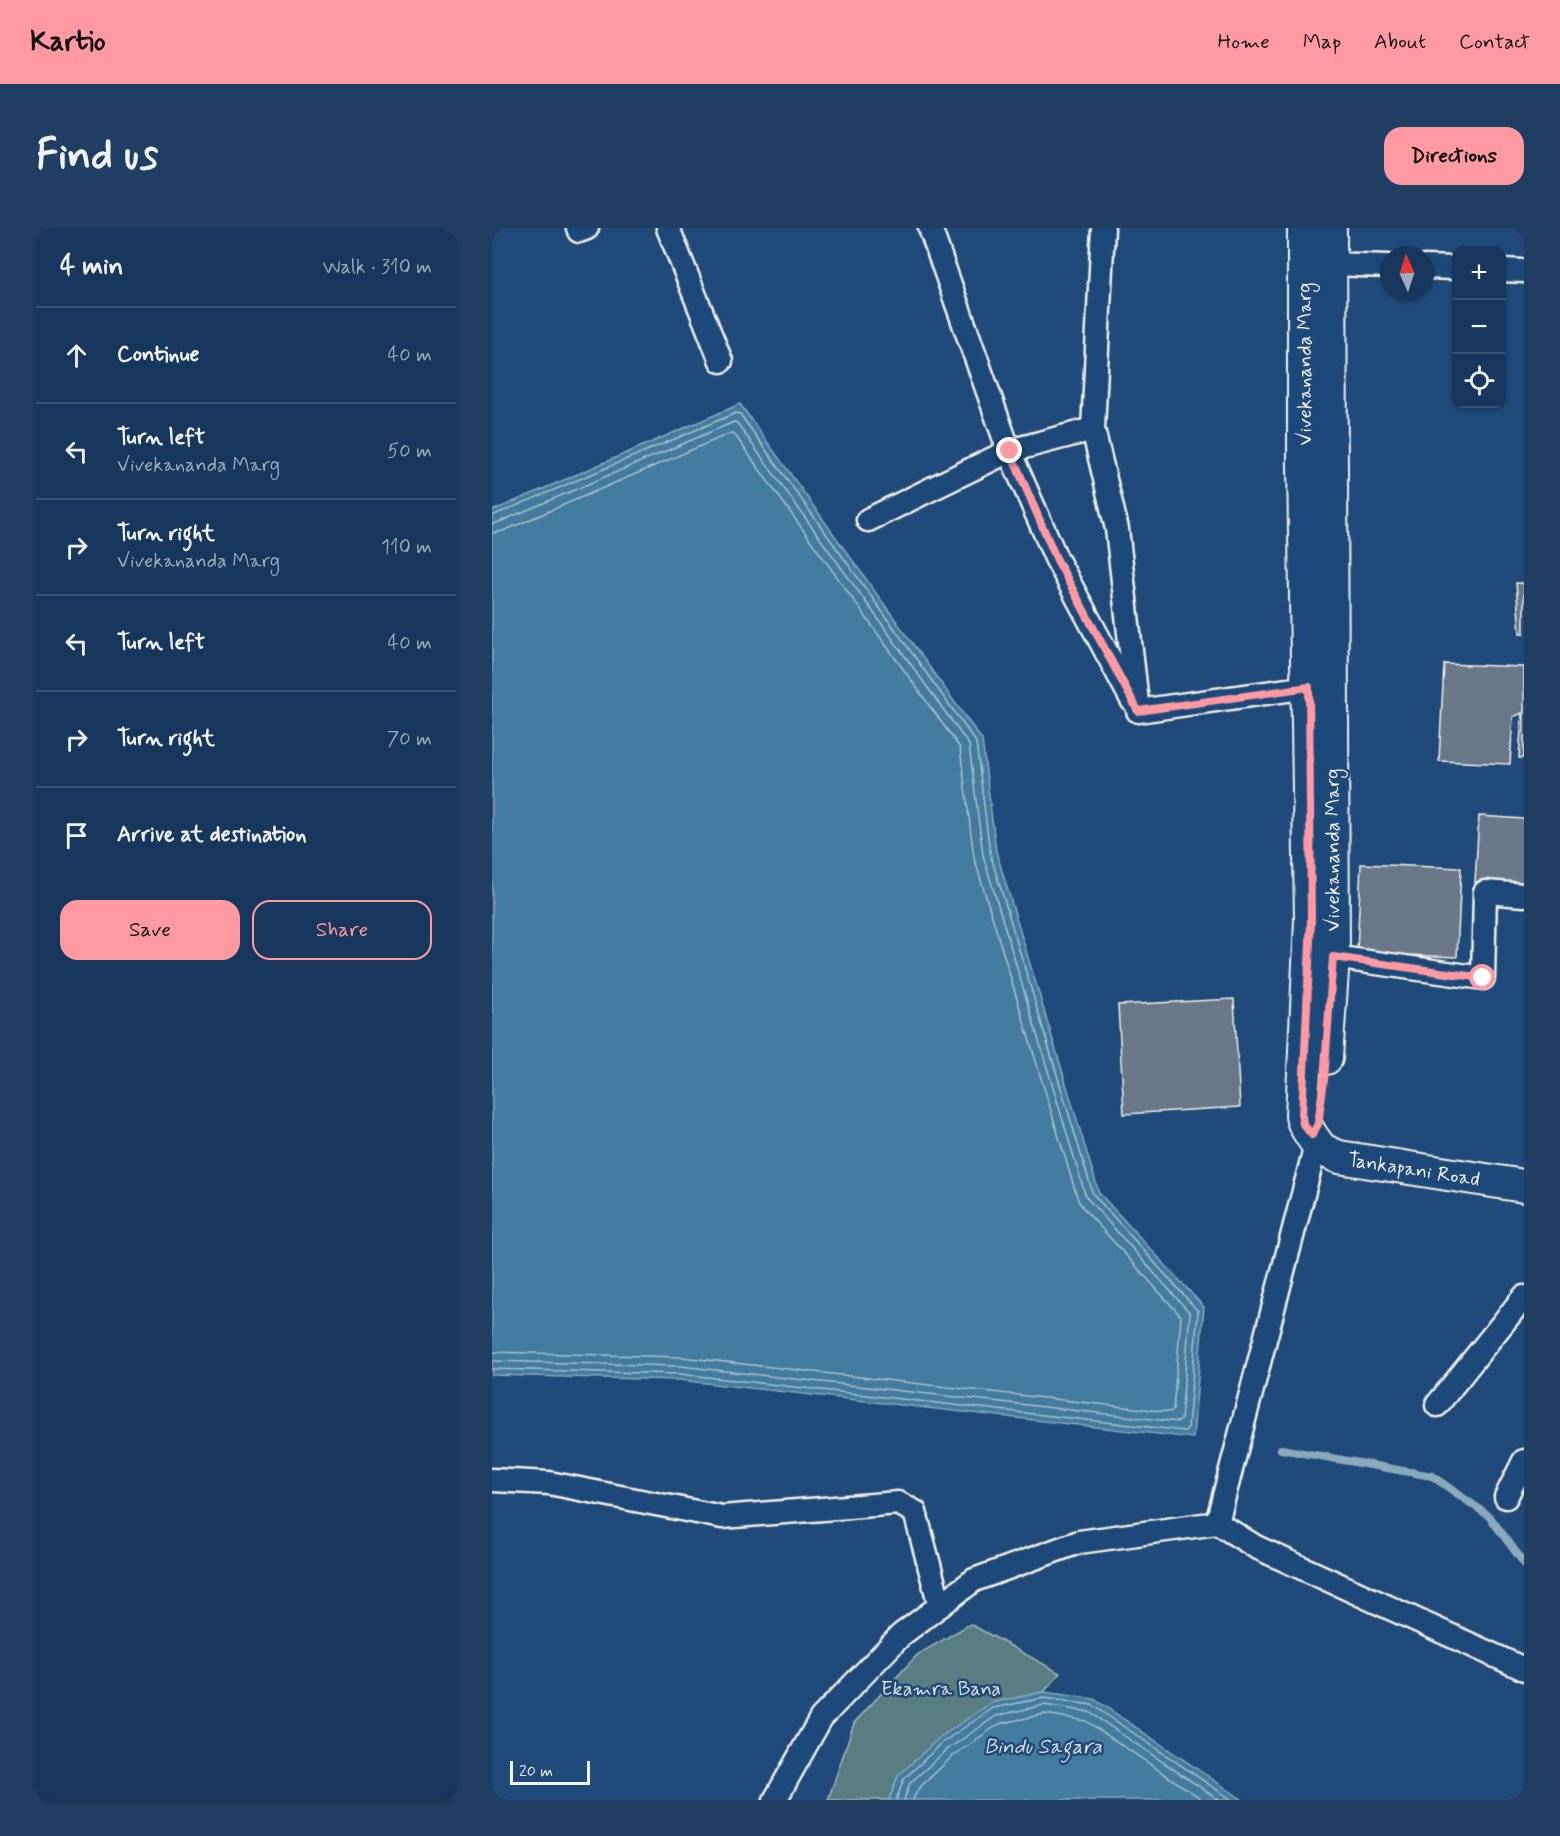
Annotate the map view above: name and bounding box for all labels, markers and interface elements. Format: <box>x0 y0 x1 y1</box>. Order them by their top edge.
text: Kartio <box>30 24 106 61</box>
text: Home <box>1218 28 1270 56</box>
text: Map <box>1303 28 1341 56</box>
text: About <box>1374 28 1426 56</box>
text: Contact <box>1459 28 1530 56</box>
button: Directions <box>1384 127 1524 185</box>
text: Find us <box>36 129 158 184</box>
north arrow <box>1380 246 1434 300</box>
map controls <box>1452 246 1506 408</box>
button: + <box>1452 246 1506 300</box>
text: 4 min <box>60 250 123 284</box>
text: Walk · 310 m <box>322 254 432 281</box>
street label: Vivekananda Marg <box>1292 283 1320 446</box>
button: − <box>1452 300 1506 354</box>
icon: ahead <box>60 339 93 372</box>
text: Continue <box>117 341 199 369</box>
text: 40 m <box>388 342 432 369</box>
button: locate <box>1452 354 1506 408</box>
text: Turn left <box>117 424 205 452</box>
icon: left <box>60 435 93 468</box>
route end <box>996 437 1022 463</box>
text: 50 m <box>387 438 432 465</box>
text: Vivekananda Marg <box>117 452 280 479</box>
text: Turn right <box>117 520 215 548</box>
icon: right <box>60 531 93 564</box>
text: 110 m <box>381 534 432 561</box>
text: Vivekananda Marg <box>117 548 280 575</box>
icon: left <box>60 627 93 660</box>
text: Turn left <box>117 629 205 657</box>
text: 40 m <box>388 630 432 657</box>
icon: right <box>60 723 93 756</box>
text: Turn right <box>117 725 215 753</box>
text: 70 m <box>387 726 432 753</box>
street label: Vivekananda Marg <box>1320 769 1348 932</box>
icon: arrive <box>60 819 93 852</box>
text: Arrive at destination <box>117 821 307 849</box>
button: Save <box>60 900 240 960</box>
button: Share <box>252 900 432 960</box>
route start <box>1469 964 1495 990</box>
street label: Tankapani Road <box>1346 1147 1482 1194</box>
park label: Ekamra Bana <box>881 1676 1001 1703</box>
water label: Bindu Sagara <box>984 1733 1102 1763</box>
scale bar <box>510 1758 590 1786</box>
text: 20 m <box>519 1761 553 1782</box>

